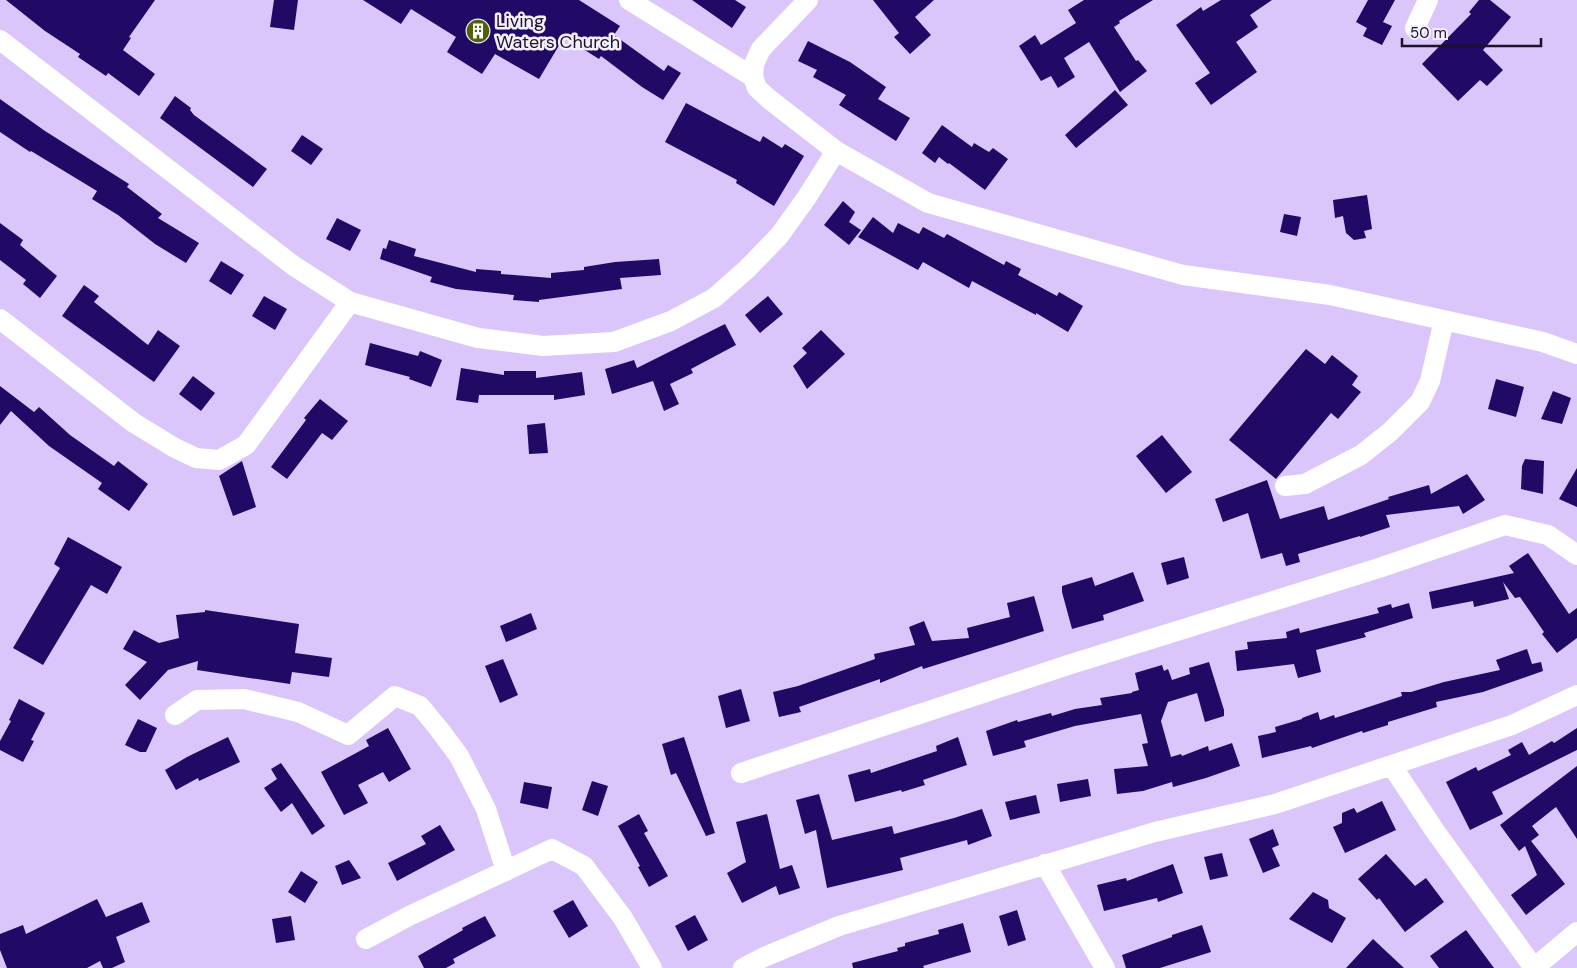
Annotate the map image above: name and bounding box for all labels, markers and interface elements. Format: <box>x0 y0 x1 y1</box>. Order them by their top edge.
place label: Living Waters Church <box>496 9 620 54</box>
scale bar <box>1402 15 1541 47</box>
building icon: Living Waters Church <box>465 18 491 44</box>
text: 50 m <box>1410 23 1447 43</box>

